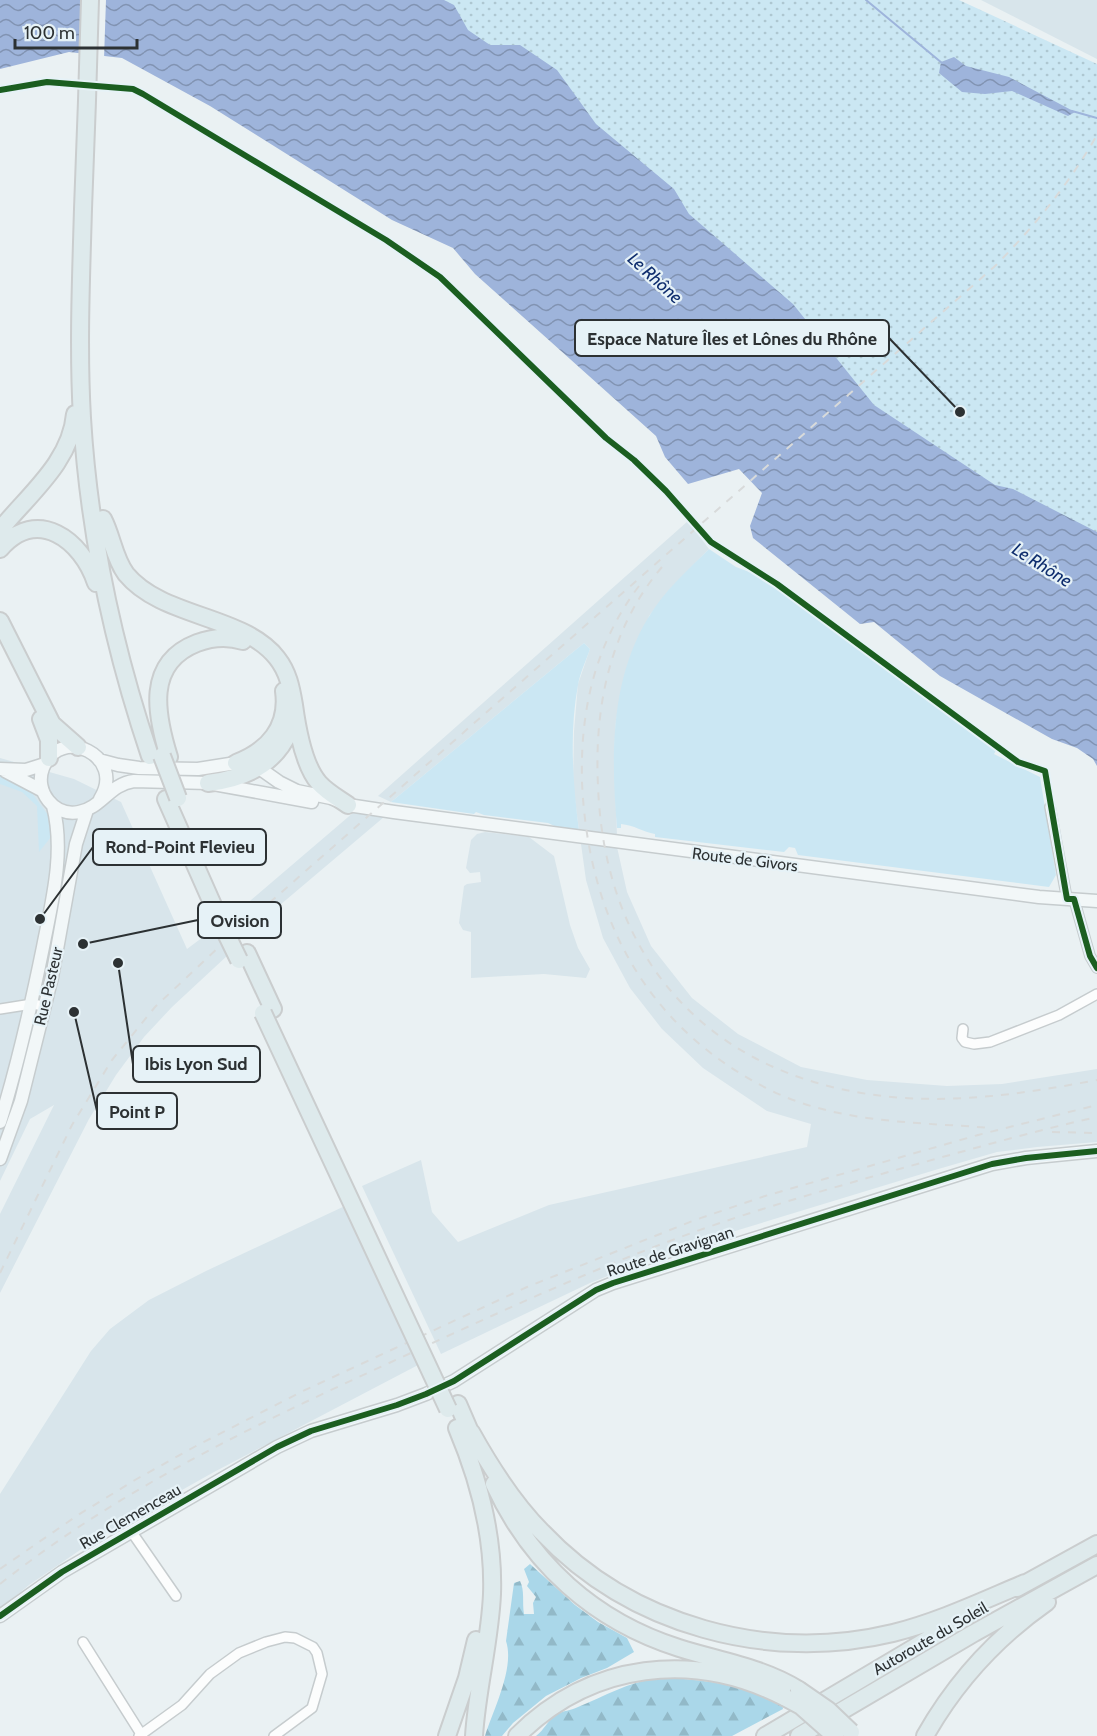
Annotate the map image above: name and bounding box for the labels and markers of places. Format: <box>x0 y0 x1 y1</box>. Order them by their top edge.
callout: Espace Nature Îles et Lônes du Rhône <box>575 320 889 356</box>
callout: Rond-Point Flevieu <box>93 829 266 865</box>
callout: Ovision <box>198 902 281 938</box>
callout: Ibis Lyon Sud <box>133 1046 260 1082</box>
callout: Point P <box>97 1093 177 1129</box>

